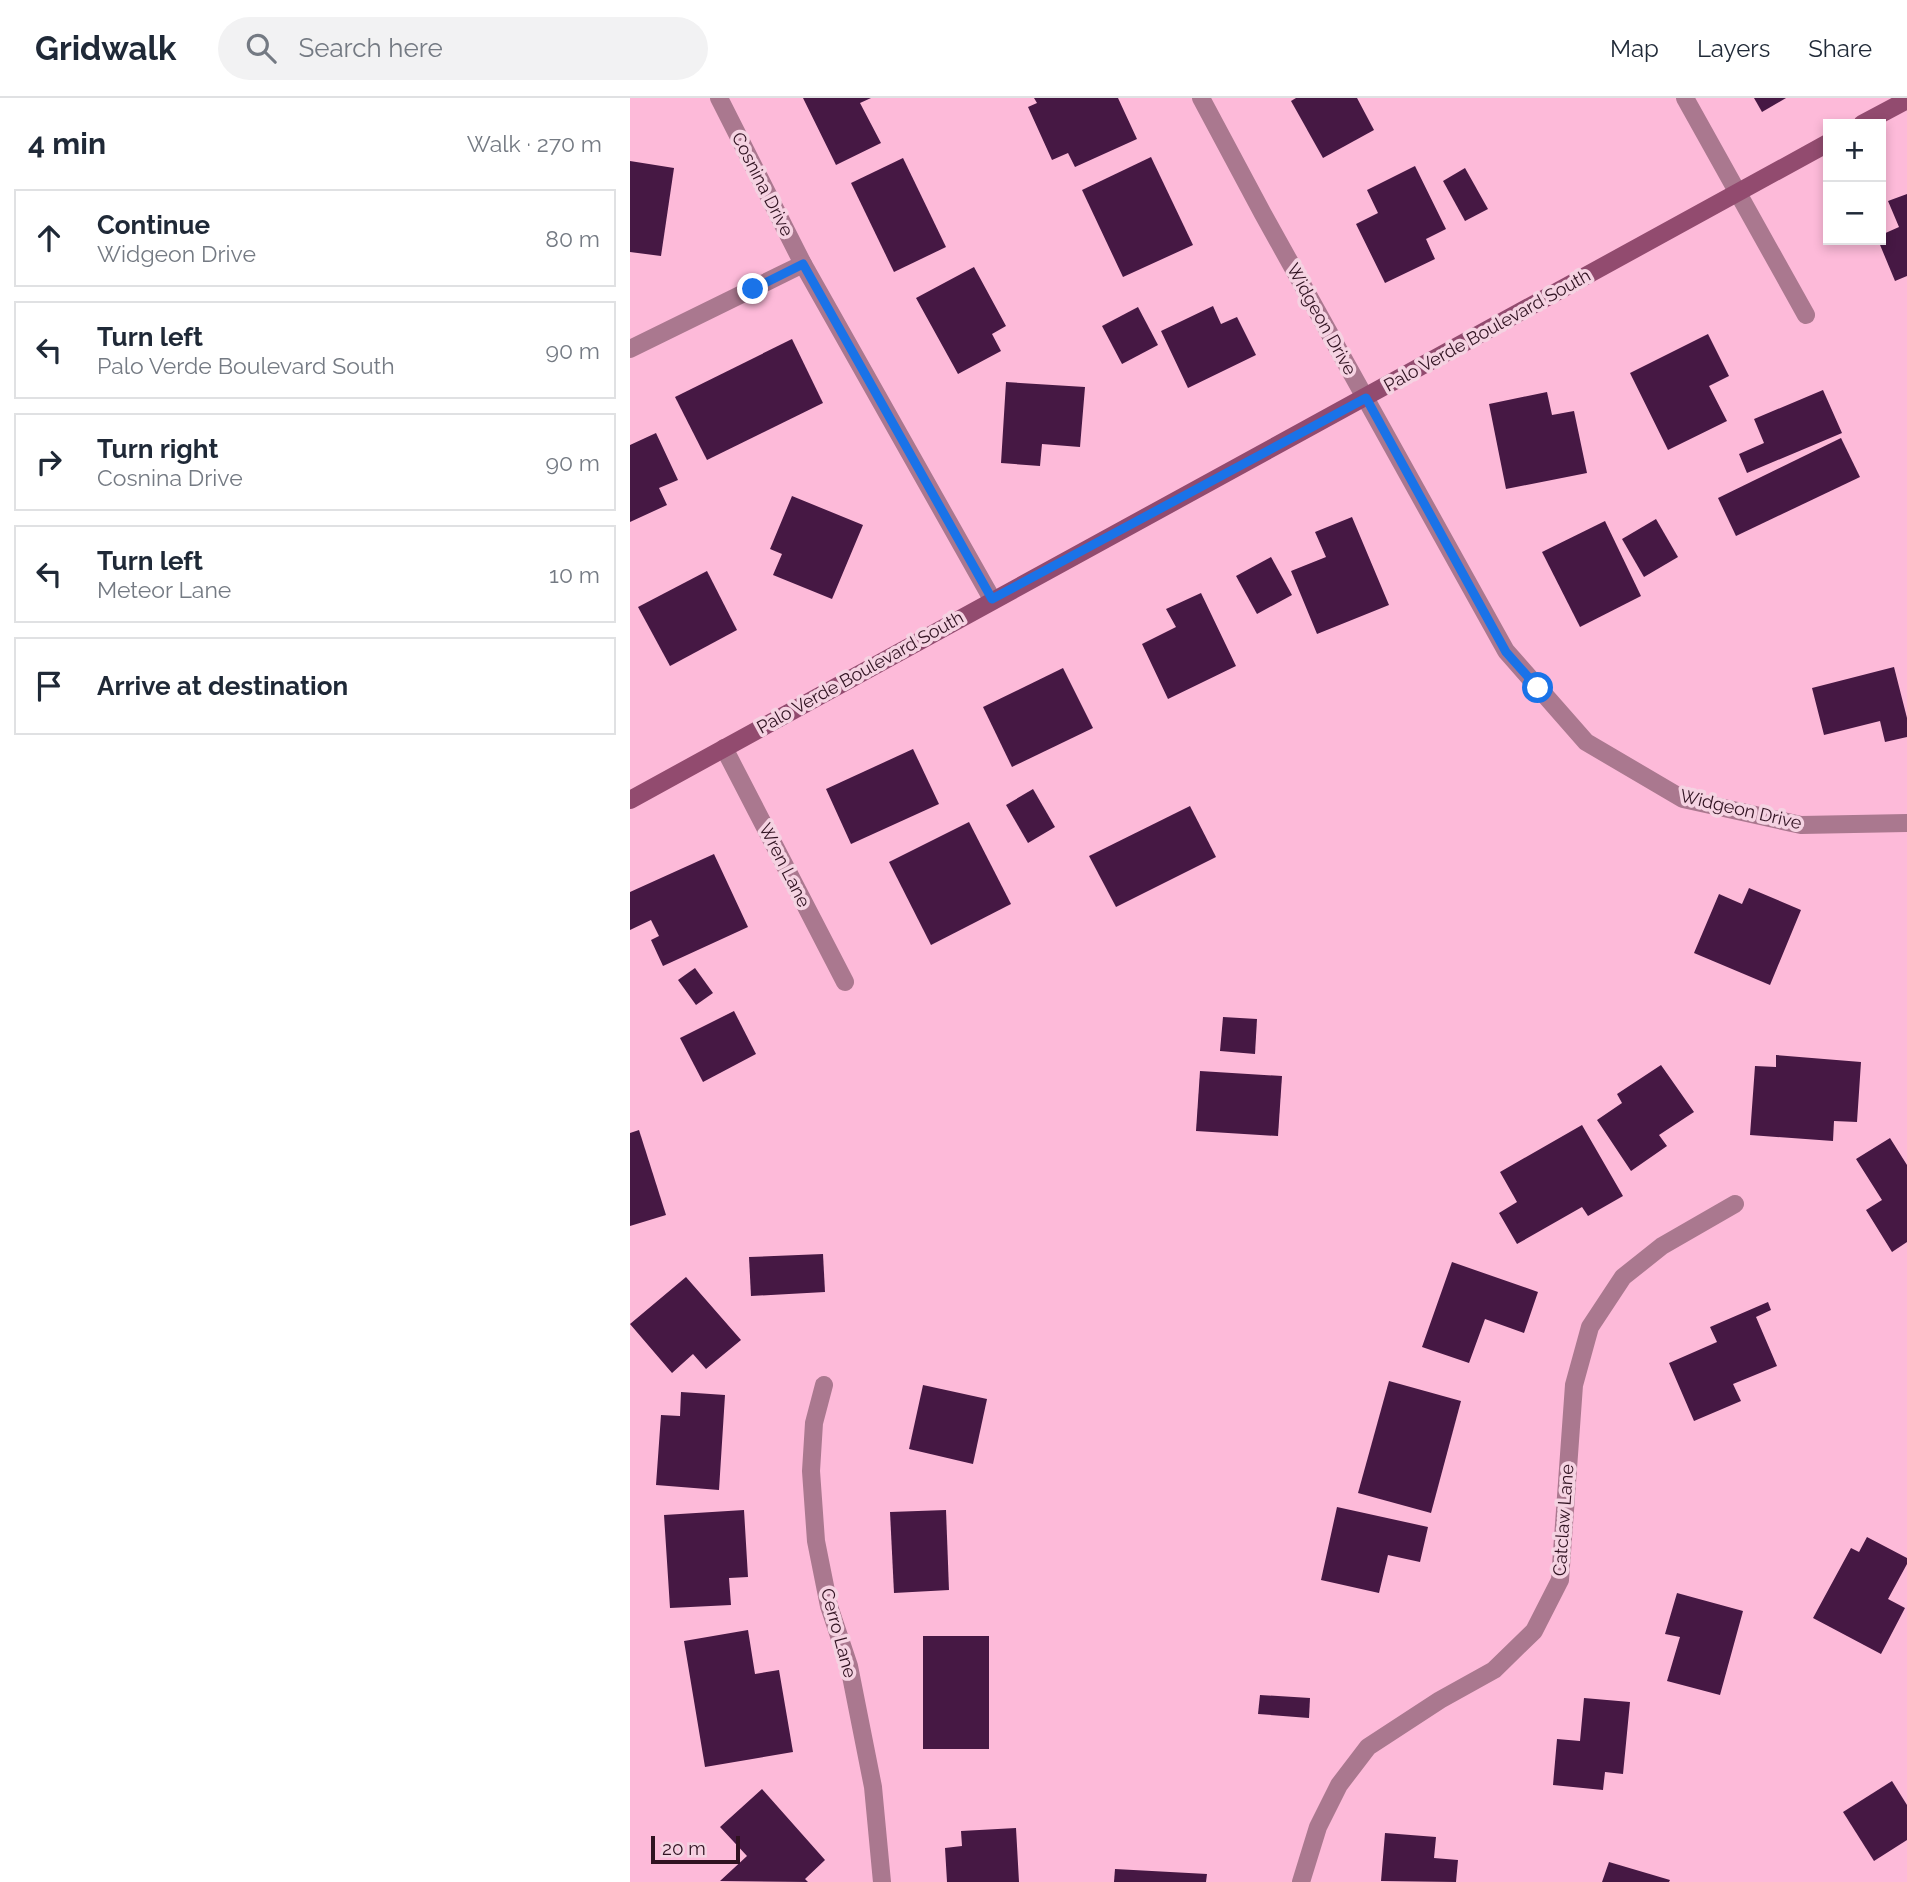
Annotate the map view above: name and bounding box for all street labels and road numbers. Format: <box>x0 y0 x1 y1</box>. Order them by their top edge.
street label: Cosnina Drive <box>728 128 798 240</box>
street label: Widgeon Drive <box>1283 260 1362 379</box>
street label: Palo Verde Boulevard South <box>1380 264 1594 396</box>
street label: Palo Verde Boulevard South <box>753 606 967 738</box>
street label: Widgeon Drive <box>1678 785 1804 833</box>
street label: Wren Lane <box>755 820 815 911</box>
street label: Catclaw Lane <box>1549 1463 1577 1577</box>
street label: Cerro Lane <box>817 1586 861 1681</box>

